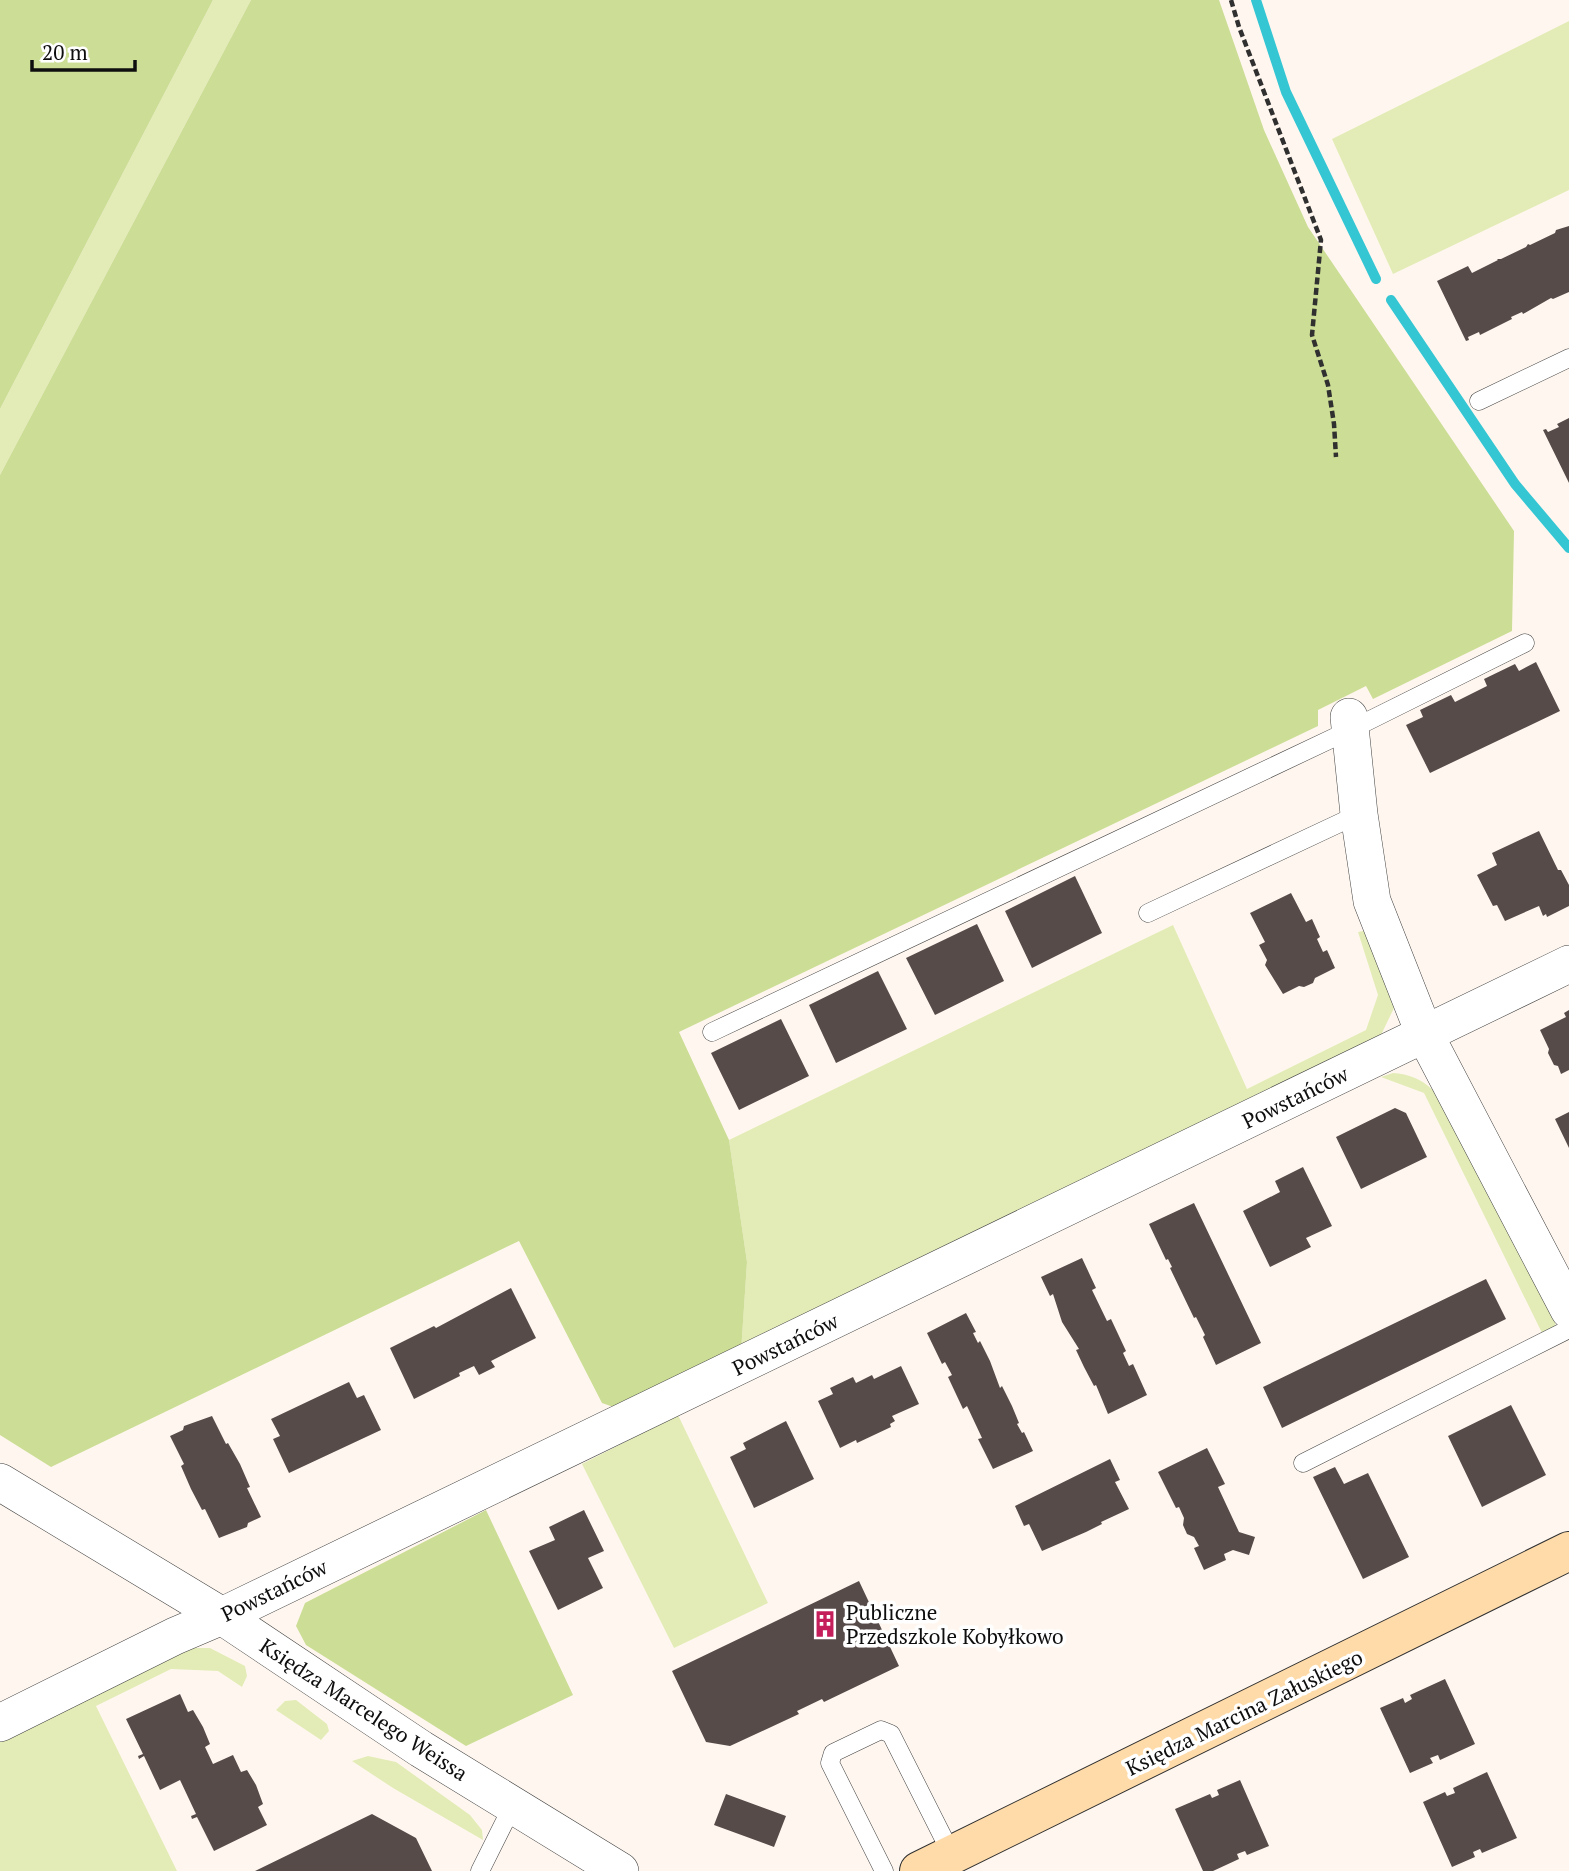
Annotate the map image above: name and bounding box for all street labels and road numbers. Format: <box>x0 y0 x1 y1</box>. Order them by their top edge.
street label: Powstańców <box>1237 1059 1353 1135</box>
street label: Powstańców <box>727 1306 843 1382</box>
street label: Powstańców <box>216 1552 332 1628</box>
street label: Księdza Marcelego Weissa <box>255 1631 474 1787</box>
street label: Księdza Marcina Załuskiego <box>1121 1642 1367 1782</box>

